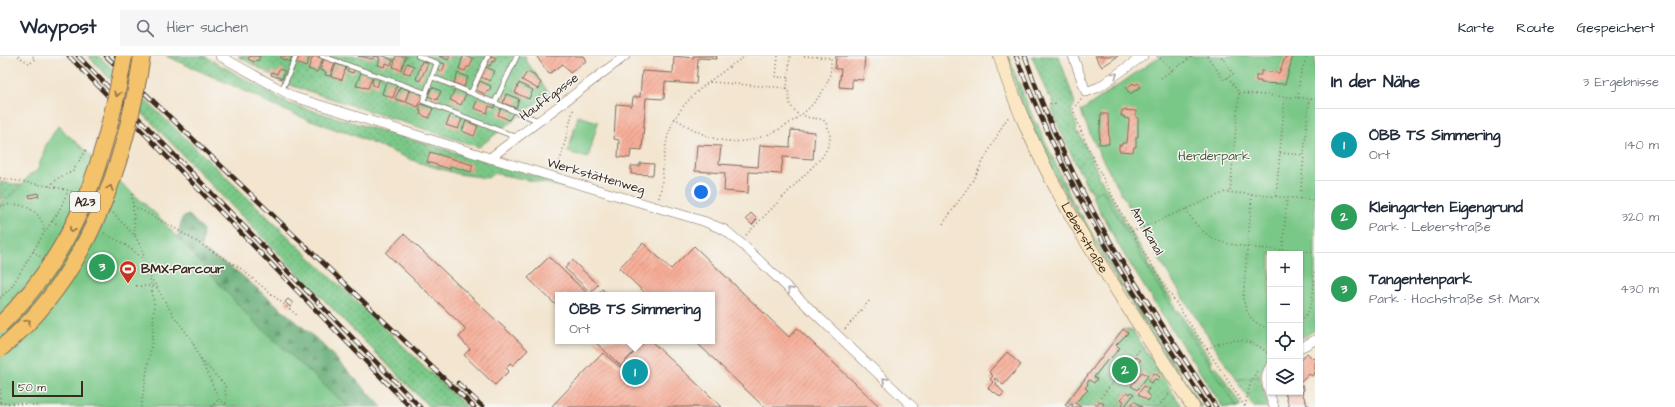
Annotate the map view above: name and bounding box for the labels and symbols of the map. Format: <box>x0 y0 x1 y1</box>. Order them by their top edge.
street label: Hauffgasse <box>516 69 583 126</box>
one-way arrow <box>1111 72 1118 80</box>
one-way arrow <box>113 91 122 97</box>
park label: Herderpark <box>1178 147 1250 165</box>
street label: Werkstättenweg <box>545 153 647 200</box>
your location <box>691 182 711 202</box>
one-way arrow <box>105 185 113 192</box>
road number: A23 <box>70 192 100 212</box>
street label: Leberstraße <box>1056 199 1113 277</box>
street label: Am Kanal <box>1126 203 1168 259</box>
one-way arrow <box>69 226 76 234</box>
pin: 3 <box>89 252 115 282</box>
sports icon: BMX-Parcour <box>118 259 138 284</box>
place label: BMX-Parcour <box>141 260 225 278</box>
one-way arrow <box>788 288 795 295</box>
one-way arrow <box>23 319 31 327</box>
pin: 2 <box>1112 355 1138 385</box>
pin: 1 <box>622 357 648 387</box>
one-way arrow <box>882 378 889 385</box>
scale bar <box>12 379 83 398</box>

